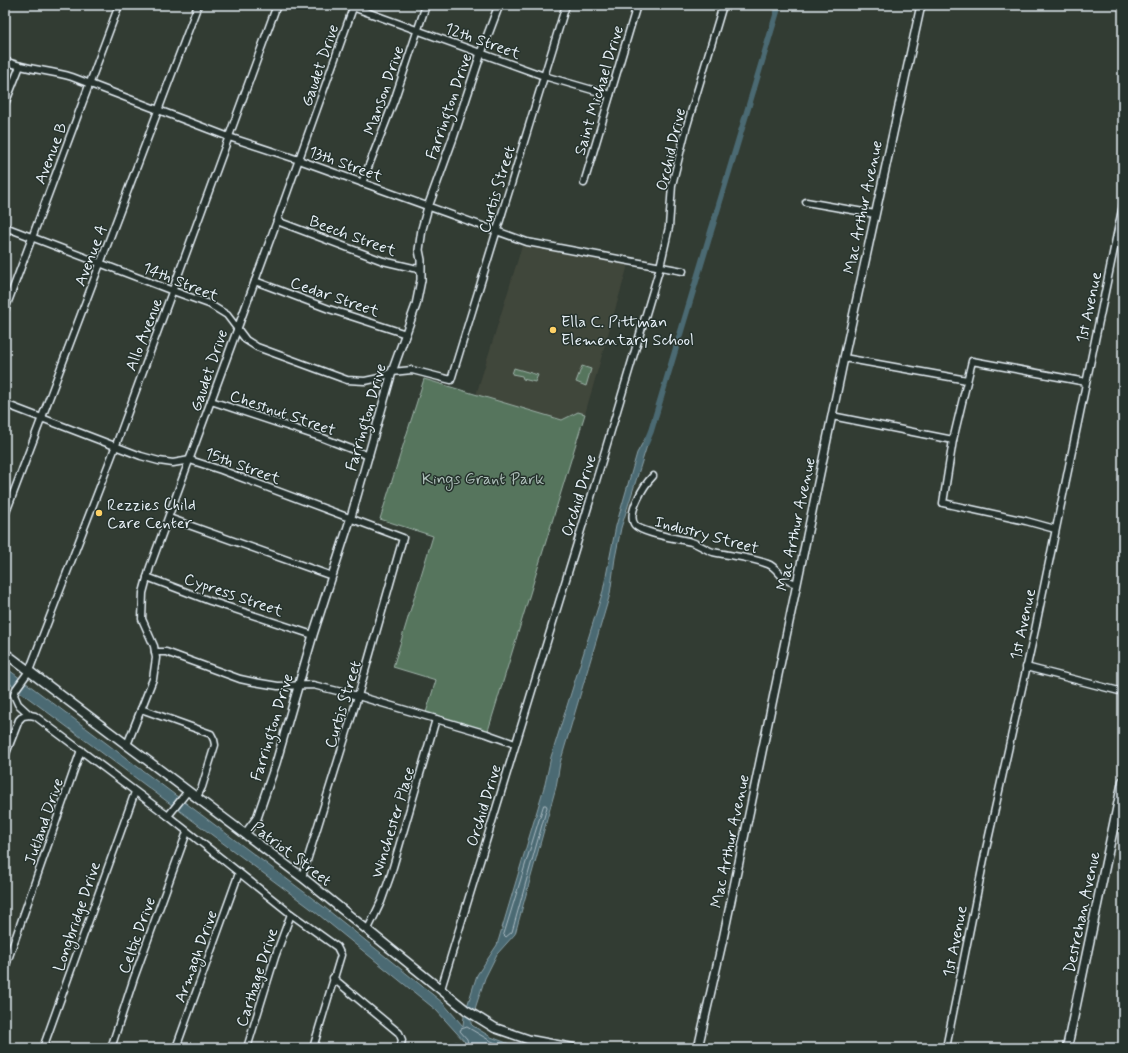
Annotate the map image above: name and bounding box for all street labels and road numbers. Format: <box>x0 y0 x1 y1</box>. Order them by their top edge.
street label: 12th Street <box>442 18 524 65</box>
street label: Gaudet Drive <box>297 22 344 109</box>
street label: Saint Michael Drive <box>570 23 629 158</box>
street label: Manson Drive <box>359 43 409 138</box>
street label: Farrington Drive <box>421 50 478 163</box>
street label: Orchid Drive <box>652 106 691 193</box>
street label: Avenue B <box>30 120 73 187</box>
street label: Mac Arthur Avenue <box>839 139 888 276</box>
street label: 13th Street <box>305 141 386 188</box>
street label: Curtis Street <box>474 143 521 236</box>
street label: Beech Street <box>306 211 399 262</box>
street label: Avenue A <box>70 222 113 289</box>
street label: 14th Street <box>139 258 222 307</box>
street label: 1st Avenue <box>1072 269 1107 345</box>
street label: Cedar Street <box>287 272 382 323</box>
street label: Allo Avenue <box>121 295 168 374</box>
street label: Gaudet Drive <box>186 327 233 414</box>
street label: Farrington Drive <box>341 361 393 474</box>
street label: Chestnut Street <box>227 385 339 442</box>
street label: 15th Street <box>202 443 284 490</box>
street label: Orchid Drive <box>557 452 602 539</box>
street label: Mac Arthur Avenue <box>772 456 821 593</box>
street label: Industry Street <box>652 511 761 560</box>
street label: Cypress Street <box>181 569 286 622</box>
street label: 1st Avenue <box>1006 586 1041 662</box>
street label: Curtis Street <box>320 658 367 751</box>
street label: Farrington Drive <box>246 671 300 784</box>
street label: Orchid Drive <box>462 762 507 849</box>
street label: Winchester Place <box>367 764 420 881</box>
street label: Mac Arthur Avenue <box>706 773 755 910</box>
street label: Jutland Drive <box>20 775 69 868</box>
street label: Patriot Street <box>247 817 336 891</box>
street label: Destrehan Avenue <box>1059 849 1106 975</box>
street label: Longbridge Drive <box>49 859 107 975</box>
street label: Celtic Drive <box>114 894 161 977</box>
street label: 1st Avenue <box>938 903 973 979</box>
street label: Armagh Drive <box>170 907 224 1006</box>
street label: Carthage Drive <box>232 925 283 1030</box>

